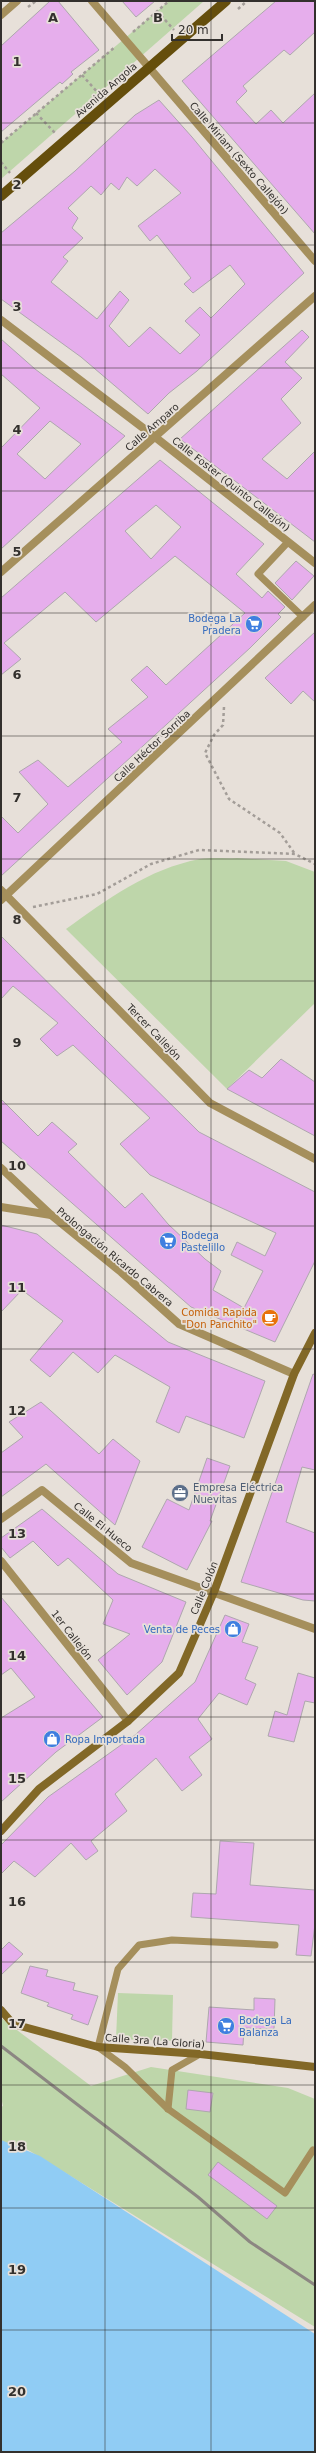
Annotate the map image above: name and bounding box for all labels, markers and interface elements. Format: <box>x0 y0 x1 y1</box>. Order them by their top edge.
text: A <box>48 10 58 25</box>
text: B <box>153 10 163 25</box>
scale bar <box>172 16 222 42</box>
text: 20 m <box>178 23 209 37</box>
text: 1 <box>12 54 22 69</box>
street label: Avenida Angola <box>73 60 139 120</box>
street label: Calle Miriam (Sexto Callejón) <box>187 100 291 216</box>
text: 2 <box>12 177 22 192</box>
text: 3 <box>12 299 22 314</box>
street label: Calle Amparo <box>123 401 181 453</box>
text: 4 <box>12 422 22 437</box>
street label: Calle Foster (Quinto Callejón) <box>170 435 292 533</box>
text: 5 <box>12 544 22 559</box>
place label: Bodega La Pradera <box>188 613 241 636</box>
supermarket icon: Bodega La Pradera <box>244 614 264 634</box>
text: 6 <box>12 667 22 682</box>
street label: Calle Héctor Sorriba <box>112 708 192 784</box>
text: 7 <box>12 790 22 805</box>
text: 8 <box>12 912 22 927</box>
street label: Tercer Callejón <box>124 1001 183 1062</box>
text: 9 <box>12 1035 22 1050</box>
text: 10 <box>8 1158 26 1173</box>
street label: Prolongación Ricardo Cabrera <box>55 1205 175 1309</box>
place label: Bodega Pastelillo <box>181 1230 225 1253</box>
supermarket icon: Bodega Pastelillo <box>158 1231 178 1251</box>
text: 11 <box>8 1280 26 1295</box>
place label: Comida Rapida "Don Panchito" <box>181 1307 257 1330</box>
cafe icon: Comida Rapida "Don Panchito" <box>260 1308 280 1328</box>
text: 12 <box>8 1403 26 1418</box>
place label: Empresa Eléctrica Nuevitas <box>193 1482 283 1505</box>
office icon: Empresa Eléctrica Nuevitas <box>170 1483 190 1503</box>
street label: Calle El Hueco <box>72 1500 134 1554</box>
text: 13 <box>8 1526 26 1541</box>
street label: Calle Colón <box>188 1560 220 1616</box>
street label: 1er Callejón <box>49 1608 95 1662</box>
shop icon: Venta de Peces <box>223 1619 243 1639</box>
place label: Venta de Peces <box>144 1624 220 1635</box>
text: 14 <box>8 1648 26 1663</box>
shop icon: Ropa Importada <box>42 1729 62 1749</box>
place label: Ropa Importada <box>65 1734 145 1745</box>
text: 15 <box>8 1771 26 1786</box>
text: 16 <box>8 1894 26 1909</box>
place label: Bodega La Balanza <box>239 2015 292 2038</box>
text: 17 <box>8 2016 26 2031</box>
supermarket icon: Bodega La Balanza <box>216 2016 236 2036</box>
street label: Calle 3ra (La Gloria) <box>105 2032 205 2050</box>
text: 18 <box>8 2139 26 2154</box>
text: 19 <box>8 2262 26 2277</box>
text: 20 <box>8 2384 26 2399</box>

